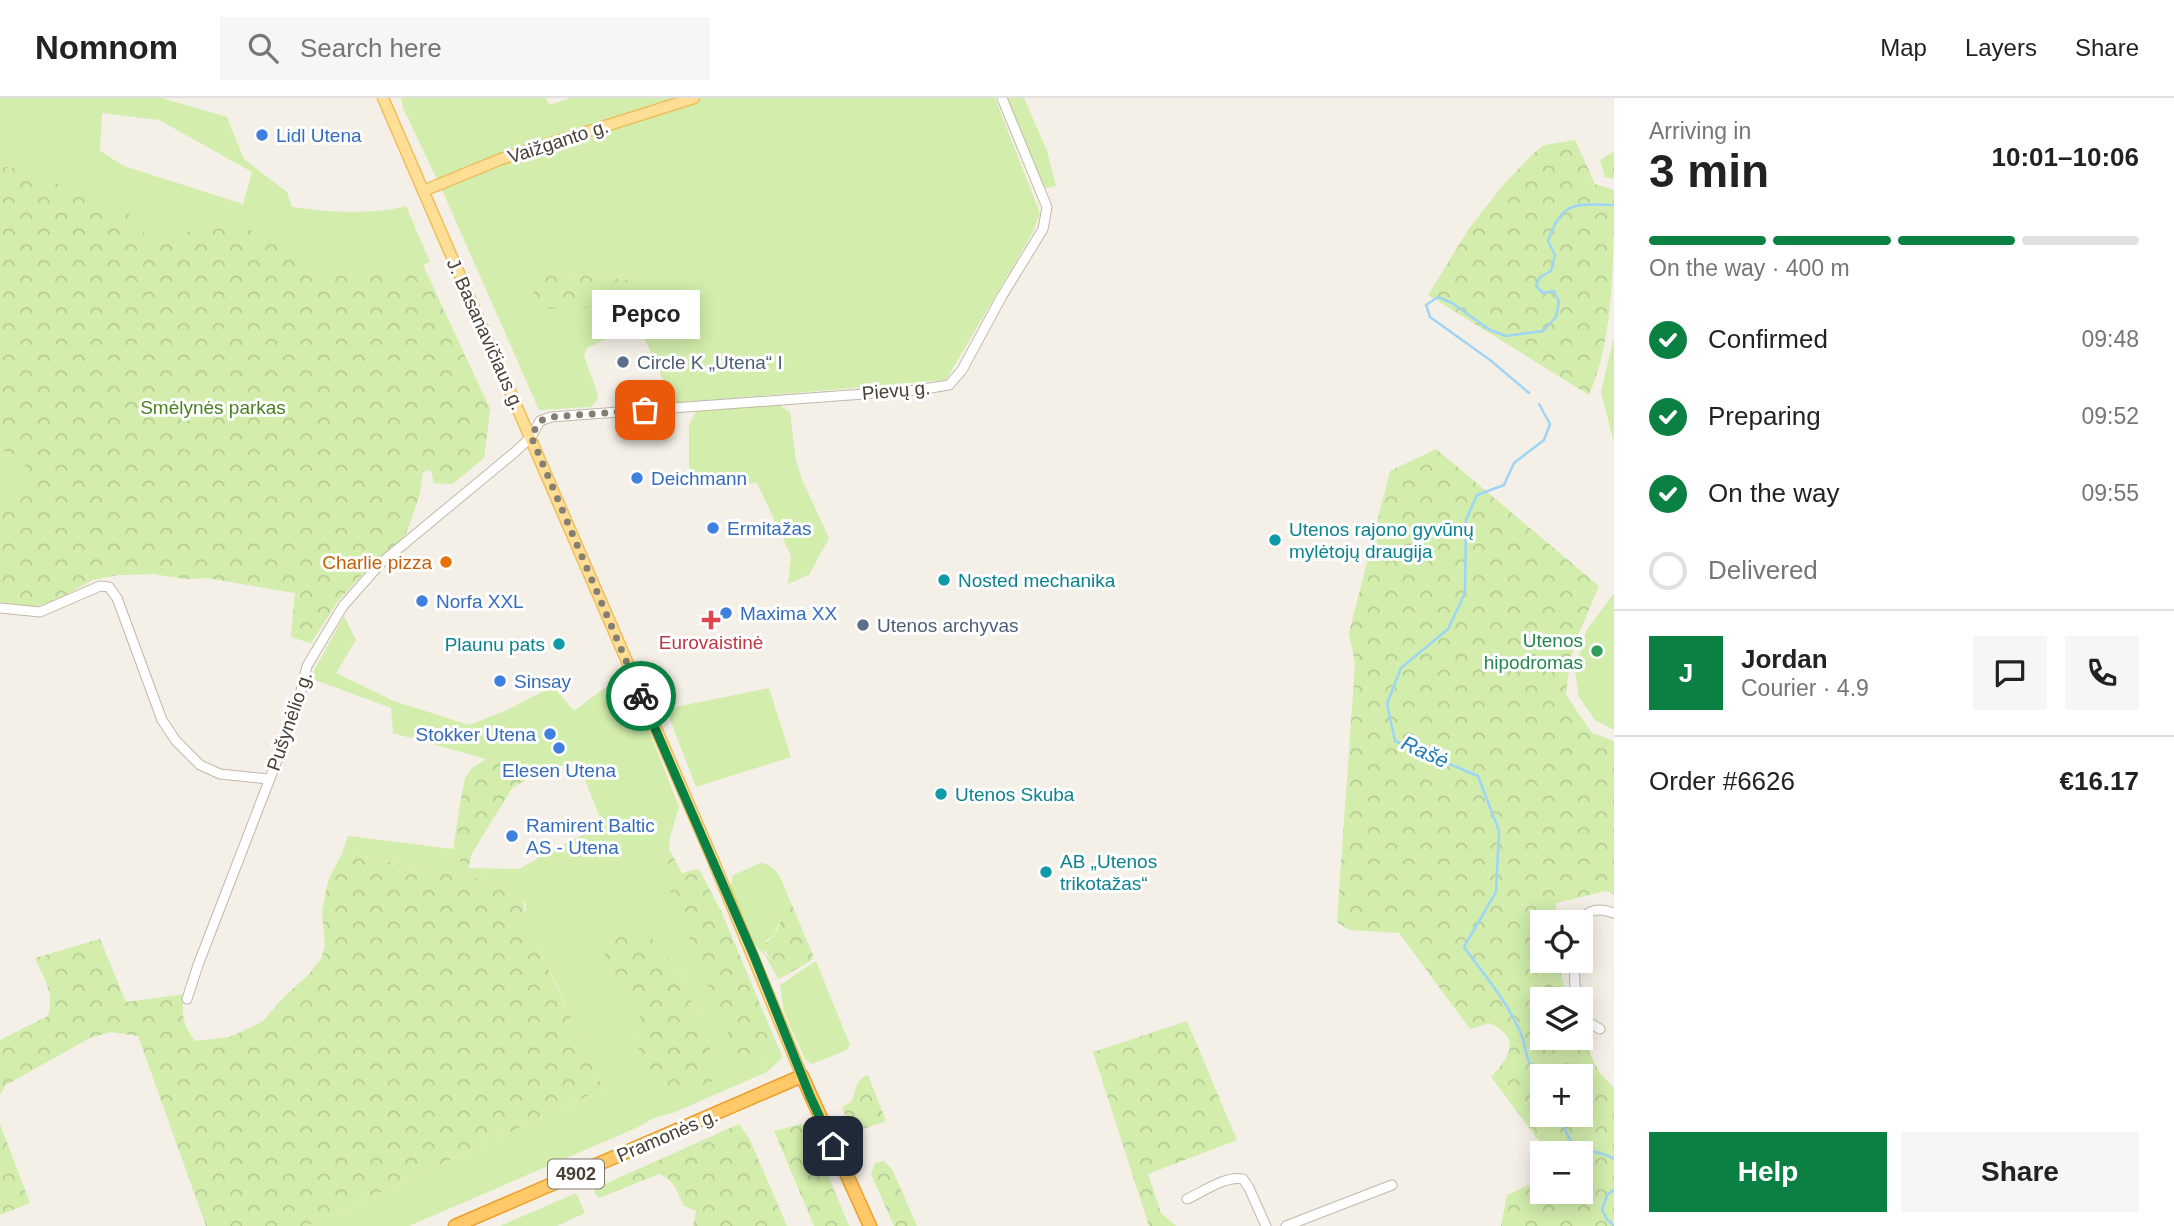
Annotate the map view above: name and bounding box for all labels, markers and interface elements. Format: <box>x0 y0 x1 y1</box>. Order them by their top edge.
search box <box>220 17 710 80</box>
text: Nomnom <box>35 29 178 66</box>
icon: search <box>244 29 282 67</box>
text: Search here <box>300 33 442 63</box>
text: Map <box>1880 34 1927 61</box>
text: Layers <box>1965 34 2037 61</box>
text: Share <box>2075 34 2139 61</box>
street label: Vaižganto g. <box>505 115 611 168</box>
text: Arriving in <box>1649 118 1751 144</box>
place label: Lidl Utena <box>276 125 362 146</box>
marker: Lidl Utena <box>254 127 270 143</box>
text: 10:01–10:06 <box>1992 142 2139 172</box>
text: 3 min <box>1649 145 1769 197</box>
street label: J. Basanavičiaus g. <box>443 255 528 413</box>
text: On the way · 400 m <box>1649 255 1850 281</box>
callout: Pepco <box>591 291 699 340</box>
text: Pepco <box>611 301 681 327</box>
icon: check <box>1649 321 1687 359</box>
text: Confirmed <box>1708 324 1828 354</box>
text: 09:48 <box>2081 326 2139 352</box>
place label: Circle K „Utena“ I <box>637 352 783 373</box>
marker: Circle K „Utena“ I <box>615 354 631 370</box>
street label: Pievų g. <box>861 377 931 404</box>
pin <box>615 380 675 440</box>
icon: bag <box>626 391 664 429</box>
park label: Smėlynės parkas <box>140 397 286 418</box>
icon: check <box>1649 398 1687 436</box>
text: Preparing <box>1708 401 1821 431</box>
text: 09:52 <box>2081 403 2139 429</box>
place label: Deichmann <box>651 468 747 489</box>
marker: Deichmann <box>629 470 645 486</box>
icon: check <box>1649 475 1687 513</box>
text: On the way <box>1708 478 1840 508</box>
text: 09:55 <box>2081 480 2139 506</box>
place label: Ermitažas <box>727 518 811 539</box>
place label: Utenos rajono gyvūnų mylėtojų draugija <box>1289 519 1474 562</box>
marker: Ermitažas <box>705 520 721 536</box>
marker: Utenos rajono gyvūnų mylėtojų draugija <box>1267 532 1283 548</box>
place label: Charlie pizza <box>322 552 432 573</box>
marker: Charlie pizza <box>438 554 454 570</box>
text: Delivered <box>1708 555 1818 585</box>
place label: Nosted mechanika <box>958 570 1116 591</box>
marker: Nosted mechanika <box>936 572 952 588</box>
place label: Norfa XXL <box>436 591 524 612</box>
marker: Norfa XXL <box>414 593 430 609</box>
place label: Maxima XX <box>740 603 837 624</box>
marker: Maxima XX <box>718 605 734 621</box>
marker: Eurovaistinė <box>703 612 719 628</box>
place label: Utenos archyvas <box>877 615 1019 636</box>
marker: Utenos archyvas <box>855 617 871 633</box>
place label: Utenos hipodromas <box>1484 630 1583 673</box>
place label: Eurovaistinė <box>659 632 763 653</box>
place label: Plaunu pats <box>445 634 545 655</box>
marker: Plaunu pats <box>551 636 567 652</box>
button: chat <box>1973 636 2047 710</box>
button: phone <box>2065 636 2139 710</box>
marker: Utenos hipodromas <box>1589 643 1605 659</box>
text: Jordan <box>1741 644 1828 674</box>
text: J <box>1679 658 1693 688</box>
courier <box>606 661 676 731</box>
street label: Pušynėlio g. <box>263 669 316 774</box>
place label: Sinsay <box>514 671 572 692</box>
marker: Sinsay <box>492 673 508 689</box>
text: Courier · 4.9 <box>1741 675 1869 701</box>
icon: bike <box>622 677 660 715</box>
place label: Stokker Utena <box>416 724 536 745</box>
marker: Stokker Utena <box>542 726 558 742</box>
water label: Rašė <box>1398 731 1452 772</box>
marker: Elesen Utena <box>551 740 567 756</box>
place label: Elesen Utena <box>502 760 616 781</box>
text: Order #6626 <box>1649 766 1795 796</box>
text: €16.17 <box>2059 766 2139 796</box>
place label: Utenos Skuba <box>955 784 1075 805</box>
marker: Utenos Skuba <box>933 786 949 802</box>
place label: Ramirent Baltic AS - Utena <box>526 815 655 858</box>
marker: Ramirent Baltic AS - Utena <box>504 828 520 844</box>
place label: AB „Utenos trikotažas“ <box>1060 851 1157 894</box>
marker: AB „Utenos trikotažas“ <box>1038 864 1054 880</box>
map controls <box>1530 910 1593 1204</box>
button: locate <box>1530 910 1593 973</box>
button: layers <box>1530 987 1593 1050</box>
button: + <box>1530 1064 1593 1127</box>
street label: Pramonės g. <box>614 1105 721 1166</box>
pin <box>803 1116 863 1176</box>
icon: home <box>814 1127 852 1165</box>
button: Help <box>1649 1132 1887 1212</box>
button: Share <box>1901 1132 2139 1212</box>
button: − <box>1530 1141 1593 1204</box>
road number: 4902 <box>548 1160 604 1189</box>

